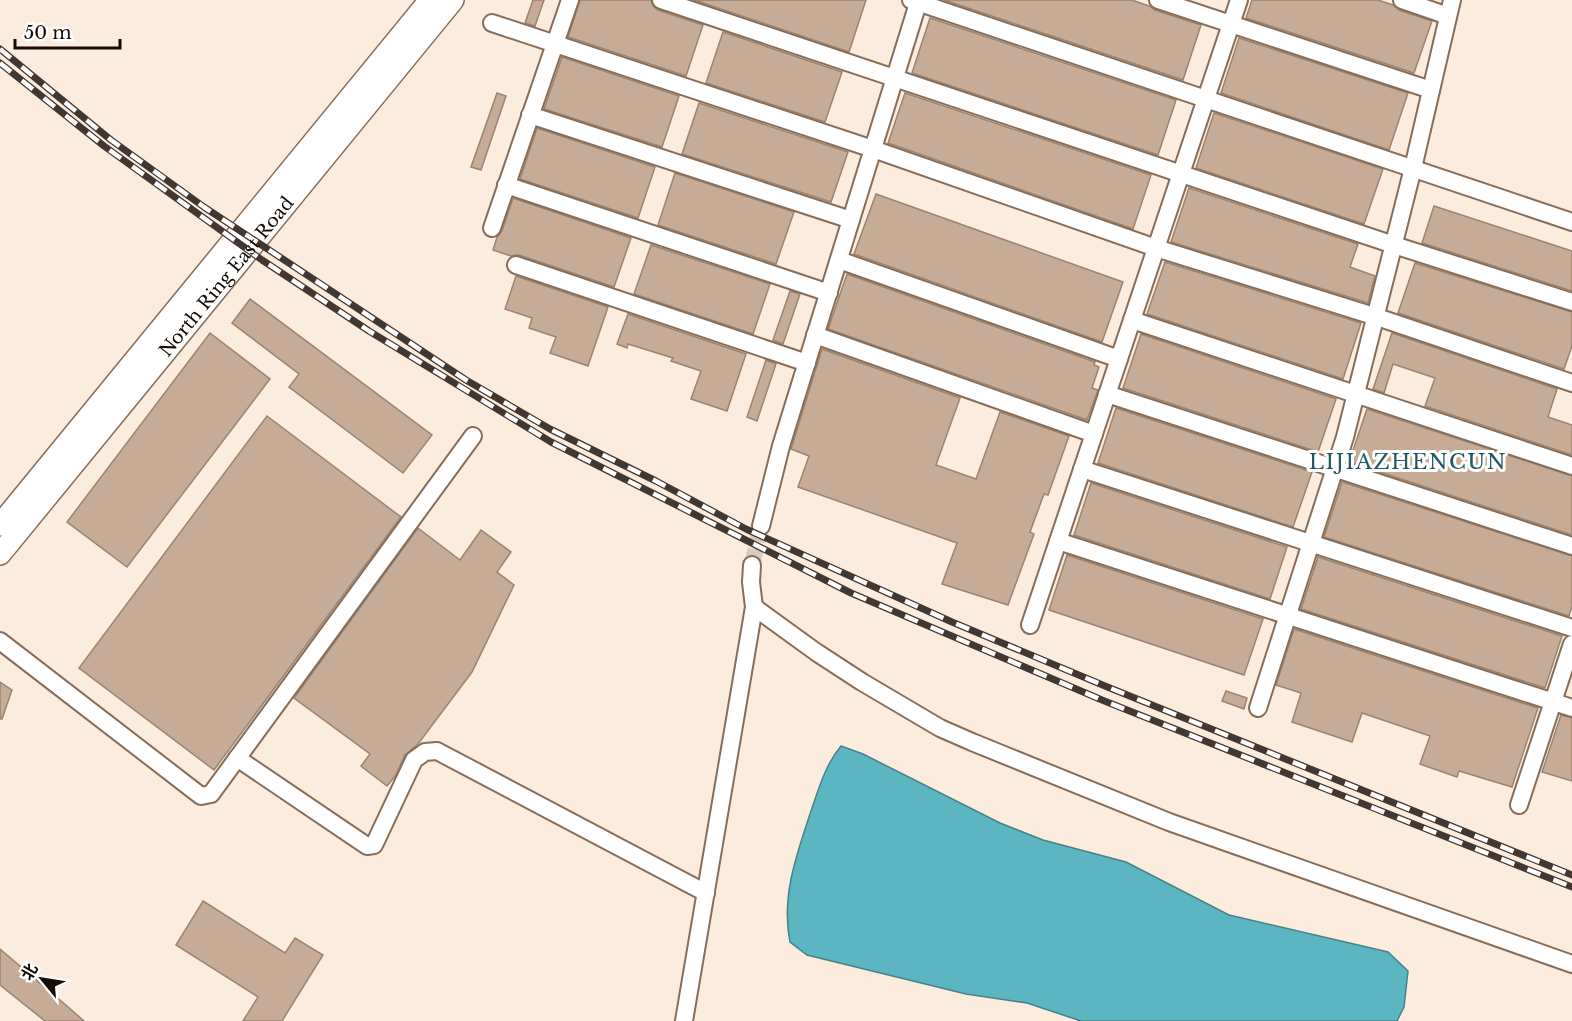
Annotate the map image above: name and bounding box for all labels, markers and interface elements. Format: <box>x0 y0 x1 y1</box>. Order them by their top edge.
scale bar <box>15 12 120 50</box>
text: 50 m <box>24 22 72 44</box>
street label: North Ring East Road <box>155 192 298 361</box>
district label: LIJIAZHENCUN <box>1309 449 1507 475</box>
north arrow <box>12 949 72 1009</box>
text: 北 <box>16 960 42 983</box>

